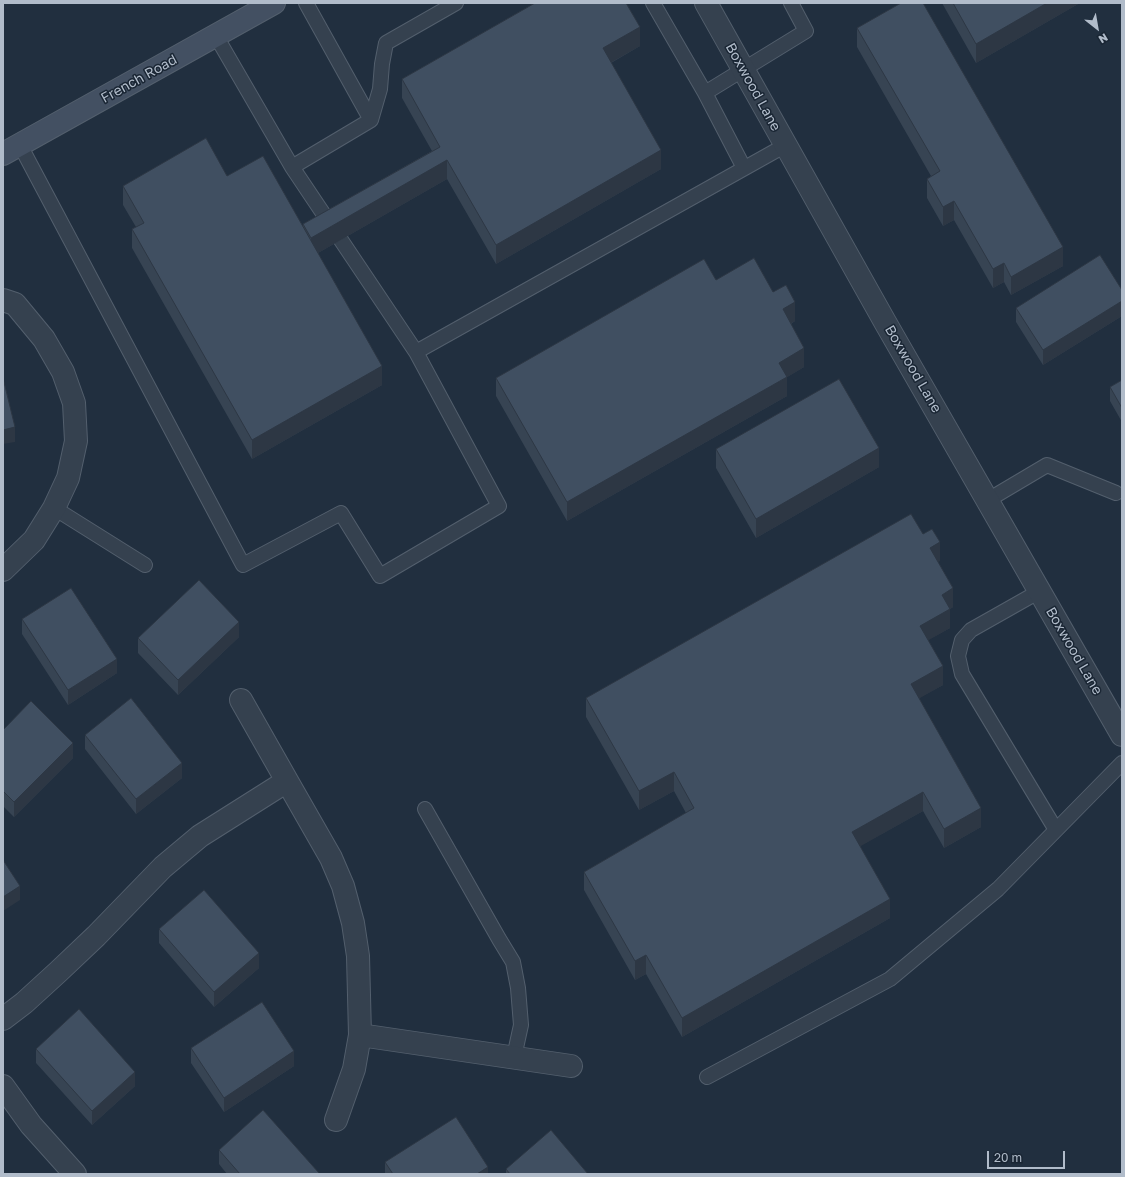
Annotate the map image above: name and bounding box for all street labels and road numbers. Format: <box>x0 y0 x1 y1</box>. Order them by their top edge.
street label: Boxwood Lane <box>722 40 784 134</box>
street label: French Road <box>98 51 180 107</box>
street label: Boxwood Lane <box>881 322 945 416</box>
street label: Boxwood Lane <box>1042 604 1106 698</box>

